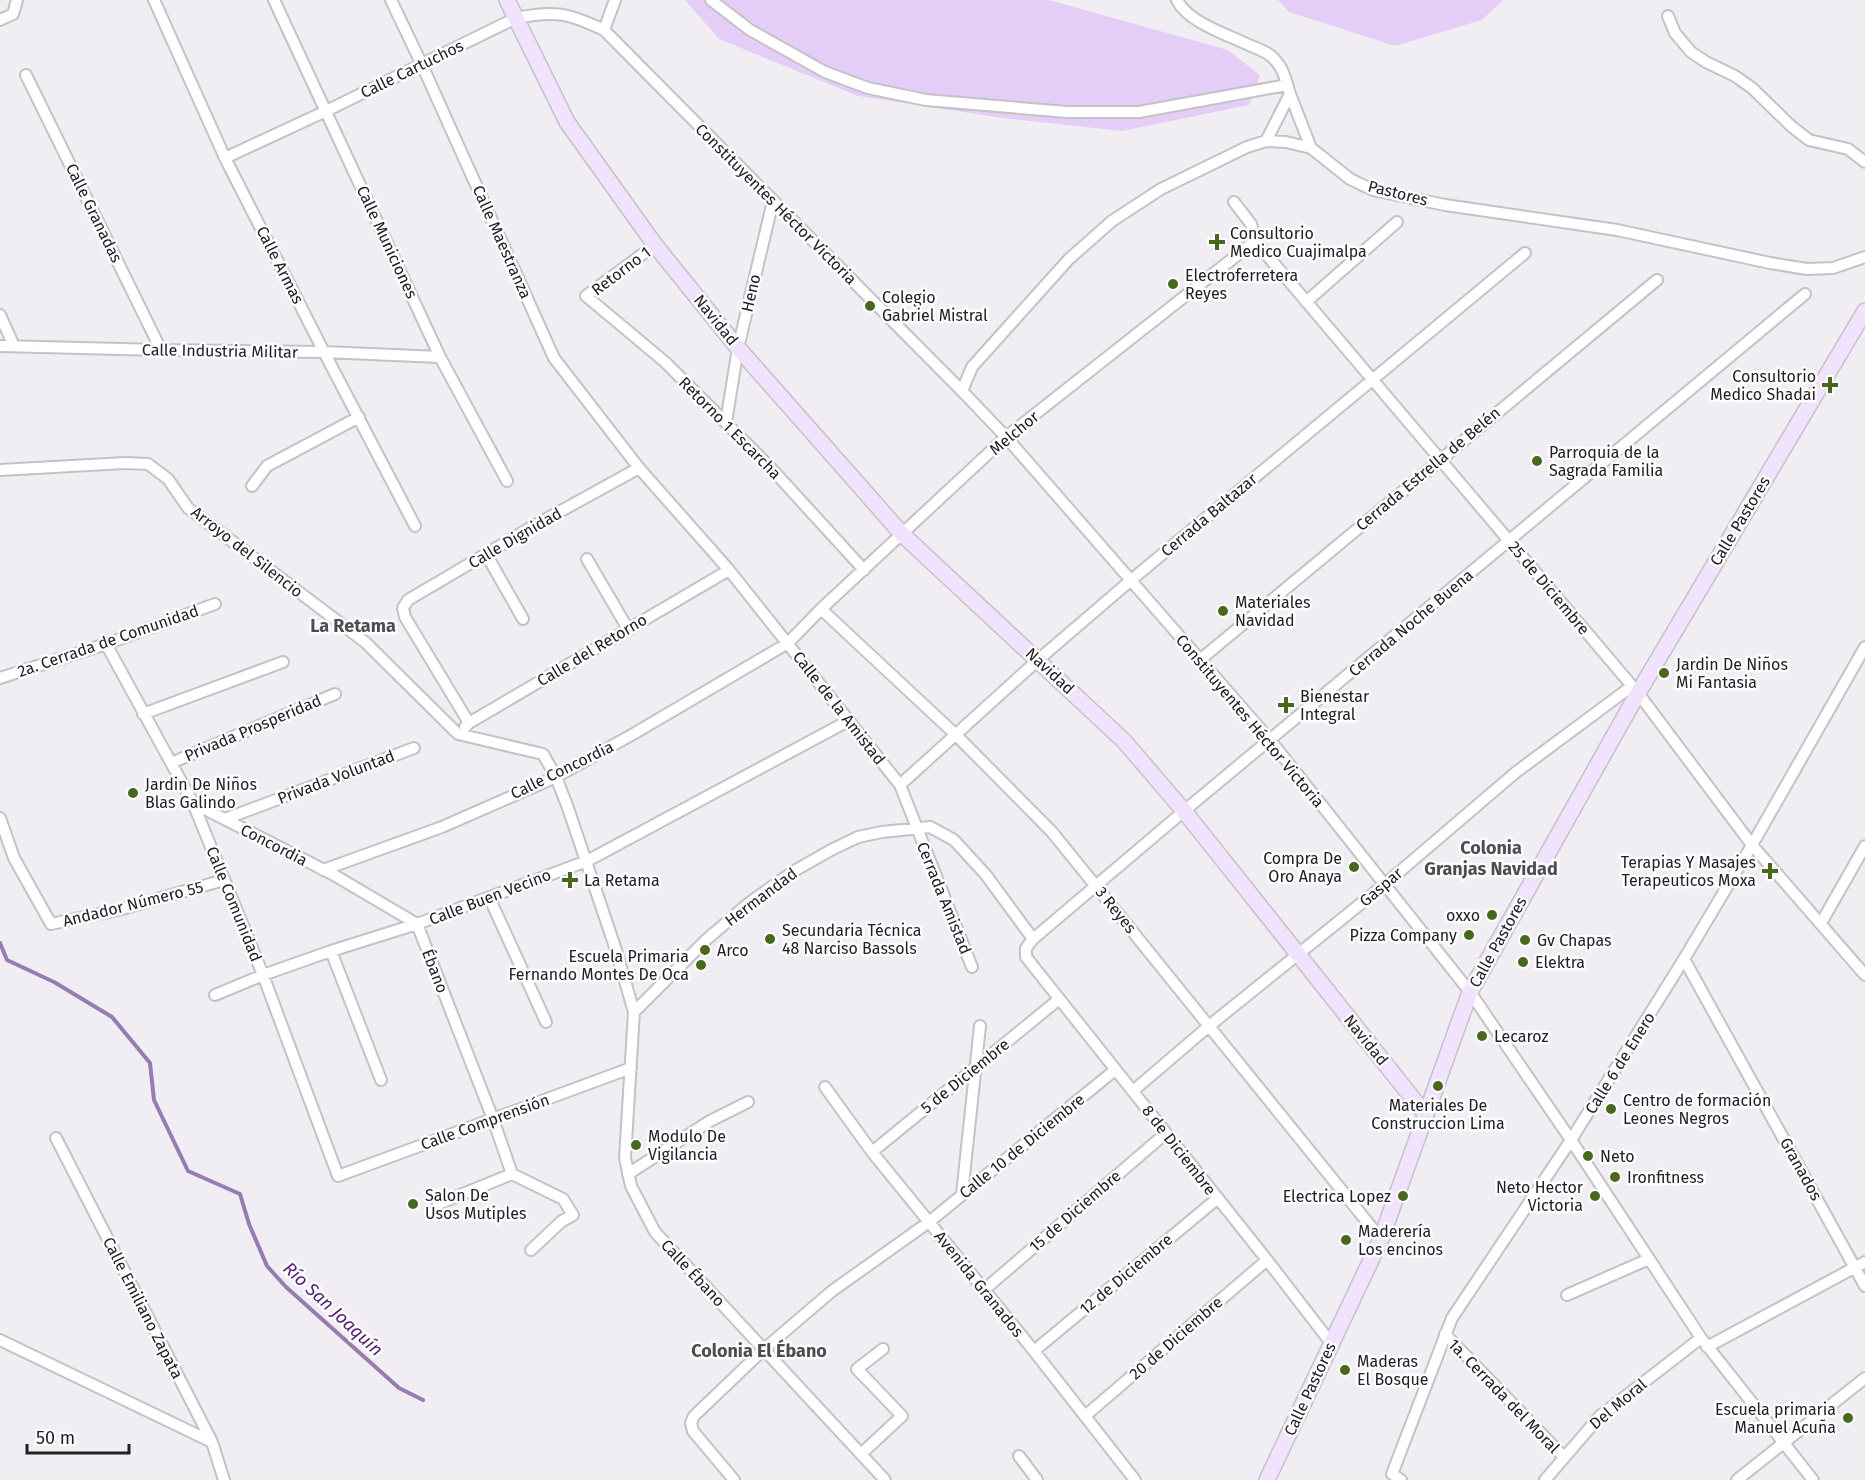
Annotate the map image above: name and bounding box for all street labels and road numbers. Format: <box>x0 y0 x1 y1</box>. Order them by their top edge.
street label: Calle Cartuchos <box>357 36 467 102</box>
street label: Constituyentes Héctor Victoria <box>692 120 860 288</box>
street label: Calle Granadas <box>62 160 126 266</box>
street label: Pastores <box>1366 176 1430 210</box>
street label: Calle Maestranza <box>469 182 535 302</box>
street label: Calle Municiones <box>353 183 421 301</box>
street label: Calle Armas <box>252 223 308 307</box>
street label: Retorno 1 <box>588 243 654 299</box>
street label: Heno <box>737 272 765 314</box>
street label: Navidad <box>690 291 742 349</box>
street label: Calle Industria Militar <box>142 340 299 362</box>
street label: Retorno 1 Escarcha <box>675 373 785 483</box>
street label: Cerrada Estrella de Belén <box>1352 403 1504 535</box>
street label: Melchor <box>986 406 1043 459</box>
street label: Cerrada Baltazar <box>1157 469 1261 561</box>
street label: Calle Pastores <box>1706 473 1774 569</box>
street label: Arroyo del Silencio <box>187 503 307 601</box>
street label: Calle Dignidad <box>465 504 565 572</box>
street label: 25 de Diciembre <box>1504 537 1594 639</box>
street label: Cerrada Noche Buena <box>1345 565 1477 681</box>
street label: 2a. Cerrada de Comunidad <box>15 601 201 681</box>
street label: Calle del Retorno <box>534 610 650 690</box>
street label: Constituyentes Héctor Victoria <box>1172 631 1328 811</box>
street label: Navidad <box>1022 644 1078 698</box>
street label: Calle de la Amistad <box>789 648 889 768</box>
street label: Privada Prosperidad <box>182 691 324 765</box>
street label: Calle Concordia <box>507 737 617 803</box>
street label: Privada Voluntad <box>275 746 397 808</box>
street label: Concordia <box>237 820 311 870</box>
street label: Cerrada Amistad <box>913 839 975 957</box>
street label: Calle Comunidad <box>202 844 266 964</box>
street label: Gaspar <box>1356 863 1407 910</box>
street label: Hermandad <box>721 864 801 930</box>
street label: Calle Buen Vecino <box>426 865 554 929</box>
street label: Andador Número 55 <box>61 877 205 931</box>
street label: 3 Reyes <box>1092 883 1140 937</box>
street label: Calle Pastores <box>1465 893 1531 991</box>
street label: Ébano <box>418 946 453 996</box>
street label: Calle 6 de Enero <box>1581 1009 1659 1117</box>
street label: Navidad <box>1340 1011 1392 1069</box>
street label: 5 de Diciembre <box>917 1035 1013 1117</box>
street label: Calle Comprensión <box>418 1090 552 1154</box>
street label: Calle 10 de Diciembre <box>956 1090 1088 1202</box>
street label: 8 de Diciembre <box>1138 1101 1220 1199</box>
street label: Granados <box>1776 1134 1826 1204</box>
street label: 15 de Diciembre <box>1025 1166 1125 1256</box>
street label: Avenida Granados <box>930 1227 1028 1341</box>
street label: 12 de Diciembre <box>1076 1230 1176 1318</box>
street label: Calle Emiliano Zapata <box>99 1234 187 1382</box>
street label: Calle Ébano <box>657 1235 730 1311</box>
street label: 20 de Diciembre <box>1126 1292 1226 1384</box>
street label: 1a. Cerrada del Moral <box>1444 1335 1564 1457</box>
street label: Calle Pastores <box>1280 1339 1340 1439</box>
street label: Del Moral <box>1586 1374 1651 1433</box>

